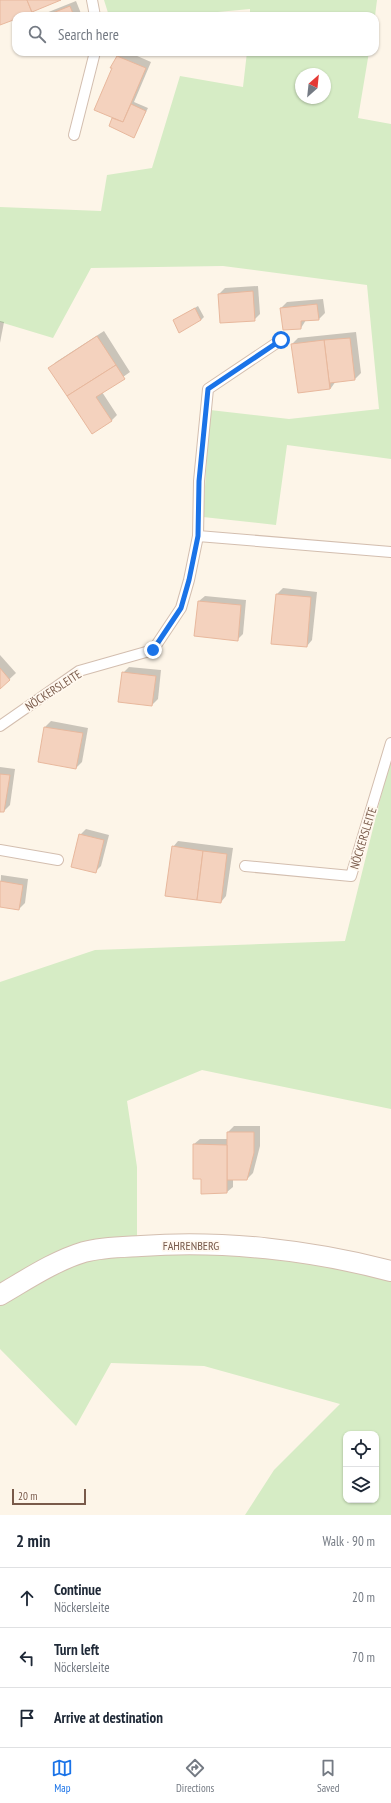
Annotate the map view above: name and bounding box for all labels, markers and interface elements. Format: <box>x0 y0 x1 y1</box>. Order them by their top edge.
search box <box>12 12 379 56</box>
icon: search <box>26 23 48 45</box>
text: Search here <box>58 25 119 44</box>
north arrow <box>295 68 331 104</box>
route start <box>272 331 290 349</box>
route end <box>144 641 162 659</box>
street label: NÖCKERSLEITE <box>22 666 84 714</box>
street label: NÖCKERSLEITE <box>346 805 380 871</box>
street label: FAHRENBERG <box>163 1238 219 1253</box>
map controls <box>343 1431 379 1503</box>
button: locate <box>343 1431 379 1467</box>
button: layers <box>343 1467 379 1503</box>
scale bar <box>12 1487 86 1506</box>
text: 20 m <box>18 1489 37 1503</box>
text: 2 min <box>16 1530 50 1552</box>
text: Walk · 90 m <box>323 1533 375 1550</box>
text: Continue <box>54 1580 101 1599</box>
icon: ahead <box>16 1587 38 1609</box>
text: 20 m <box>352 1589 375 1606</box>
text: Nöckersleite <box>54 1599 110 1616</box>
text: Turn left <box>54 1640 99 1659</box>
icon: left <box>16 1647 38 1669</box>
text: 70 m <box>352 1649 375 1666</box>
text: Nöckersleite <box>54 1659 110 1676</box>
icon: arrive <box>16 1707 38 1729</box>
text: Arrive at destination <box>54 1708 163 1727</box>
tab: Map <box>51 1757 73 1795</box>
tab: Directions <box>176 1757 214 1795</box>
tab: Saved <box>317 1757 340 1795</box>

